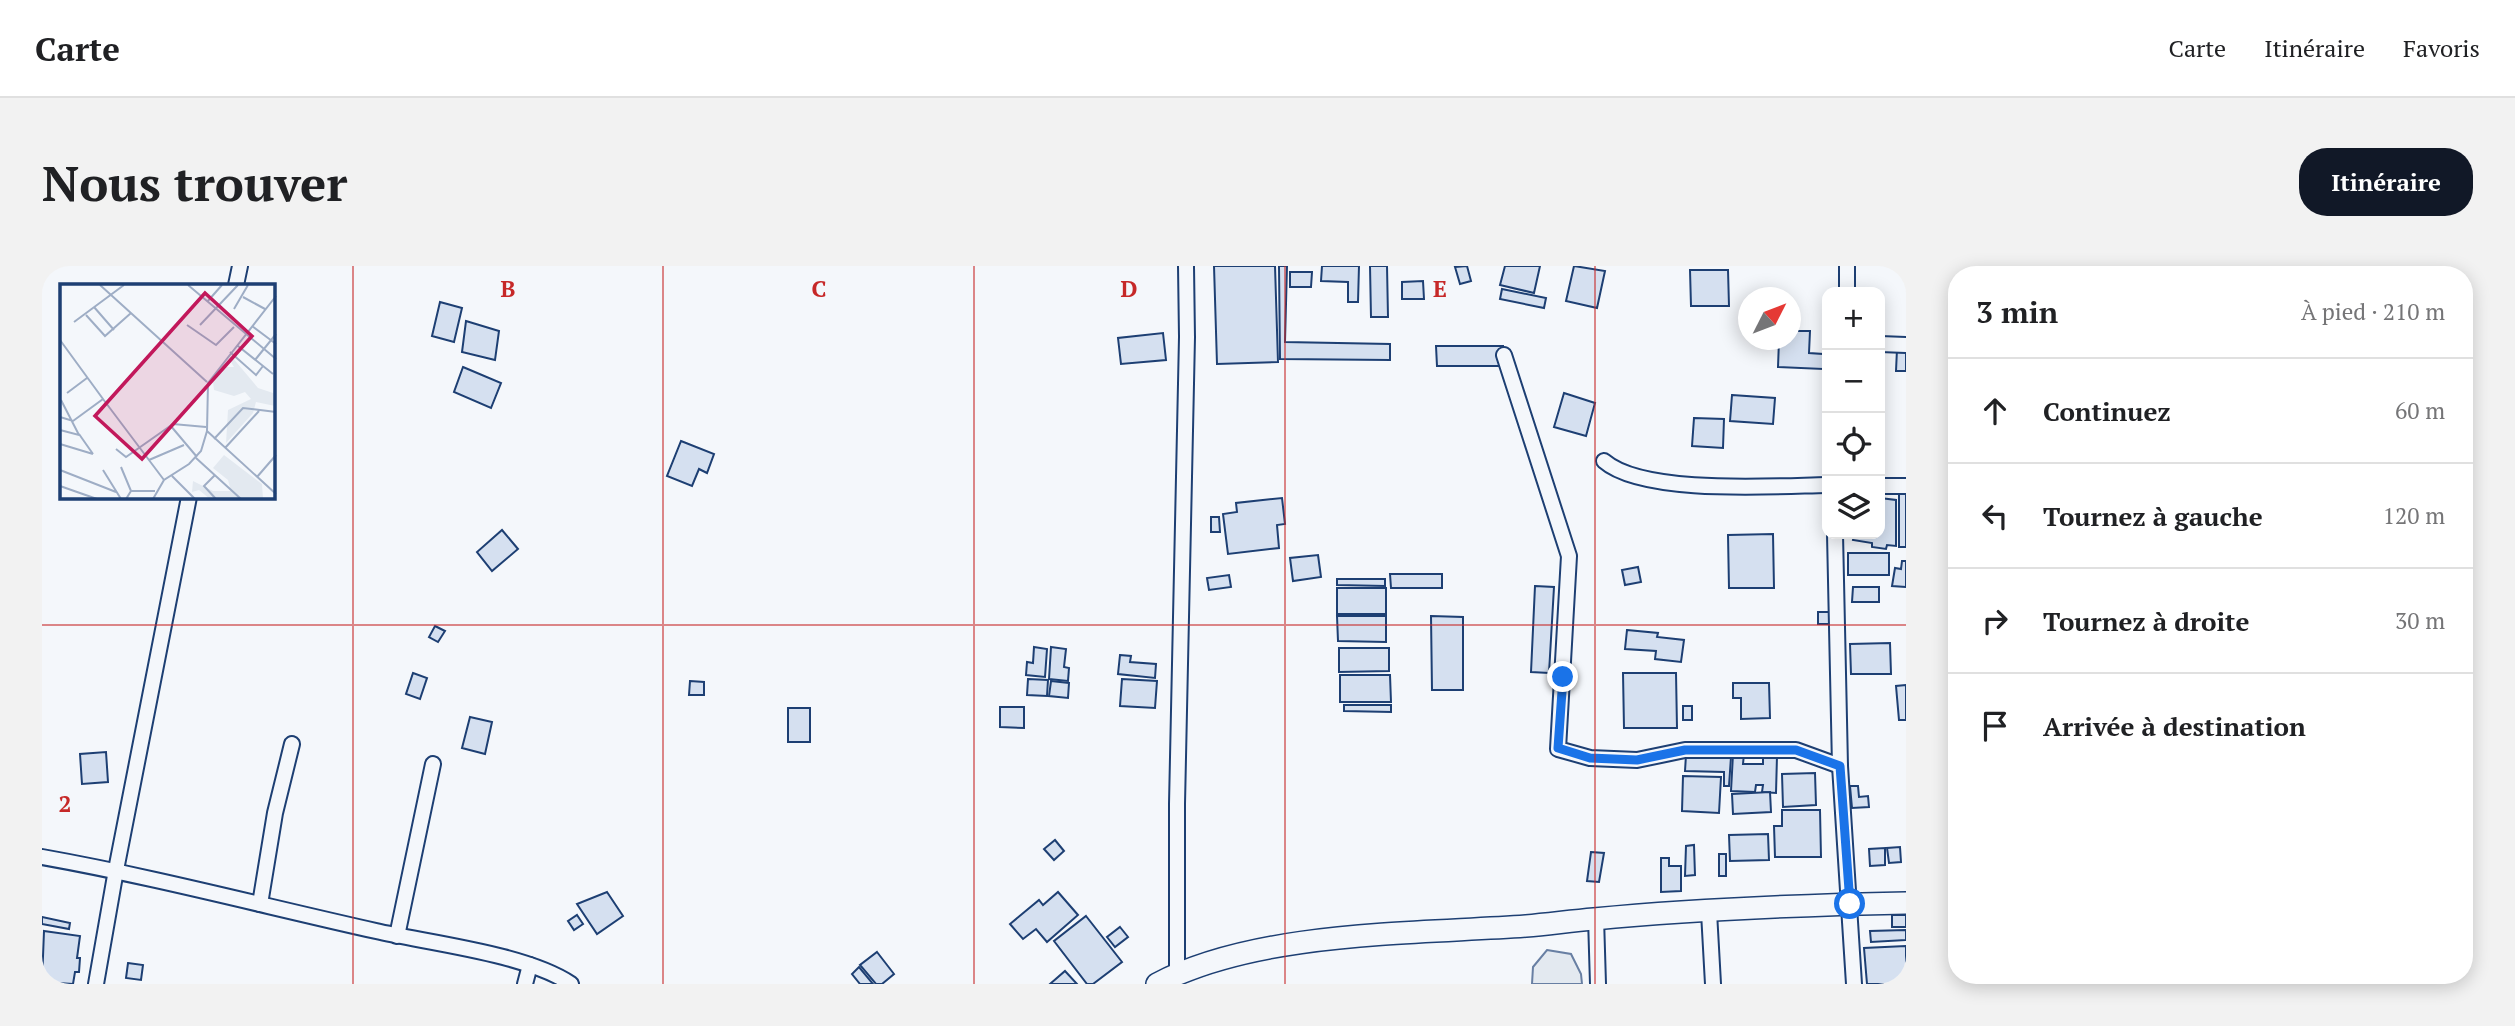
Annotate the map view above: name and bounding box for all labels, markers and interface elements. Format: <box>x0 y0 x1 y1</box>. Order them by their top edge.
text: Carte <box>35 27 120 70</box>
text: Carte <box>2168 32 2226 64</box>
text: Itinéraire <box>2264 32 2365 64</box>
text: Favoris <box>2403 32 2480 64</box>
button: Itinéraire <box>2299 148 2473 216</box>
text: Nous trouver <box>42 150 347 215</box>
text: B <box>501 273 516 304</box>
text: C <box>812 273 827 304</box>
text: D <box>1121 273 1138 304</box>
text: E <box>1433 273 1447 304</box>
inset map <box>60 284 275 499</box>
north arrow <box>1738 287 1801 350</box>
map controls <box>1822 287 1885 539</box>
button: + <box>1822 287 1885 350</box>
text: 3 min <box>1976 292 2058 332</box>
text: À pied · 210 m <box>2301 296 2445 327</box>
button: − <box>1822 350 1885 413</box>
icon: ahead <box>1976 392 2014 430</box>
text: Continuez <box>2043 394 2171 428</box>
text: 60 m <box>2395 395 2445 426</box>
button: locate <box>1822 413 1885 476</box>
button: layers <box>1822 476 1885 539</box>
icon: left <box>1976 497 2014 535</box>
text: Tournez à gauche <box>2043 499 2263 533</box>
text: 120 m <box>2383 500 2445 531</box>
icon: right <box>1976 602 2014 640</box>
text: Tournez à droite <box>2043 604 2249 638</box>
text: 30 m <box>2395 605 2445 636</box>
route end <box>1547 661 1578 692</box>
icon: arrive <box>1976 707 2014 745</box>
text: Arrivée à destination <box>2043 709 2306 743</box>
text: 2 <box>59 788 72 819</box>
route start <box>1834 888 1865 919</box>

